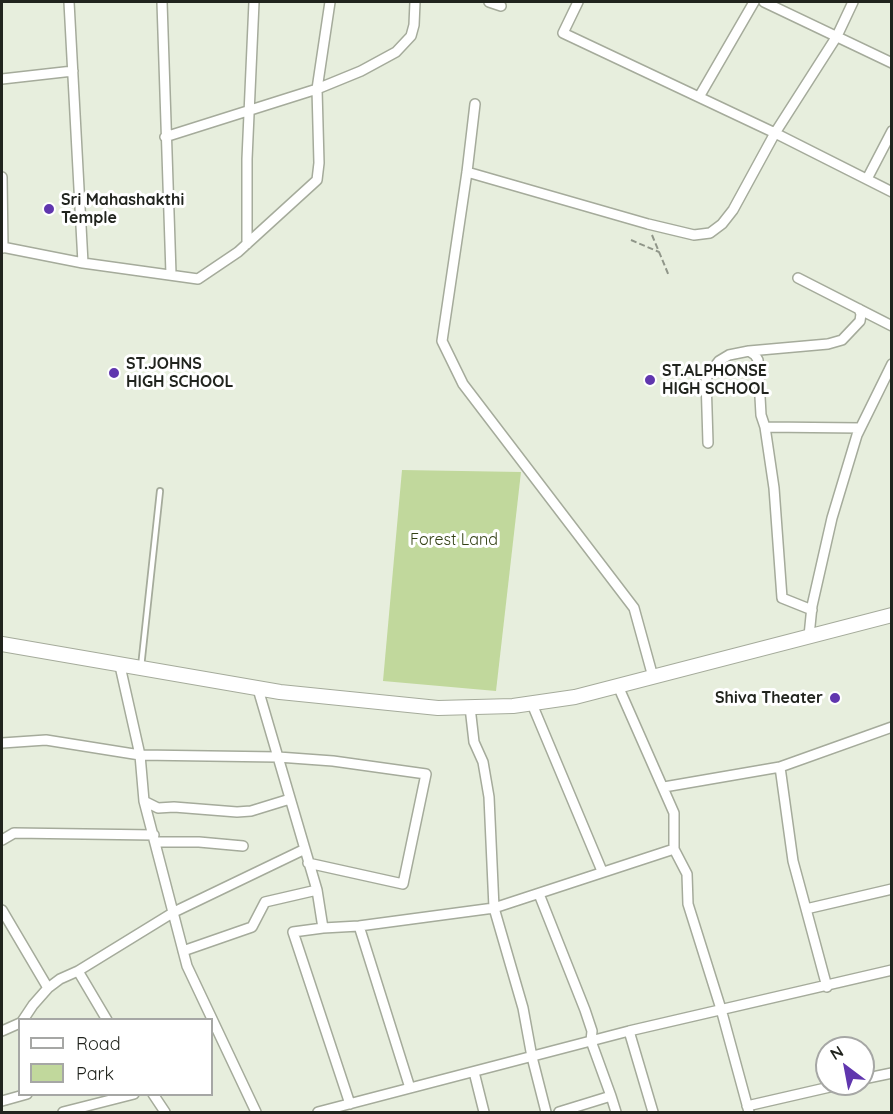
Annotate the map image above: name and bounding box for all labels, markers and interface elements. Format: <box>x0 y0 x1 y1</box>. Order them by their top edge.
place label: Sri Mahashakthi Temple <box>61 190 184 228</box>
marker: Sri Mahashakthi Temple <box>42 202 56 216</box>
place label: ST.JOHNS HIGH SCHOOL <box>126 354 233 392</box>
place label: ST.ALPHONSE HIGH SCHOOL <box>662 361 769 399</box>
marker: ST.JOHNS HIGH SCHOOL <box>107 366 121 380</box>
marker: ST.ALPHONSE HIGH SCHOOL <box>643 373 657 387</box>
park label: Forest Land <box>410 530 498 550</box>
place label: Shiva Theater <box>715 688 823 708</box>
marker: Shiva Theater <box>828 691 842 705</box>
legend <box>18 1018 213 1096</box>
text: Road <box>76 1032 121 1055</box>
north arrow <box>815 1036 875 1096</box>
text: N <box>826 1041 847 1064</box>
text: Park <box>76 1062 114 1085</box>

